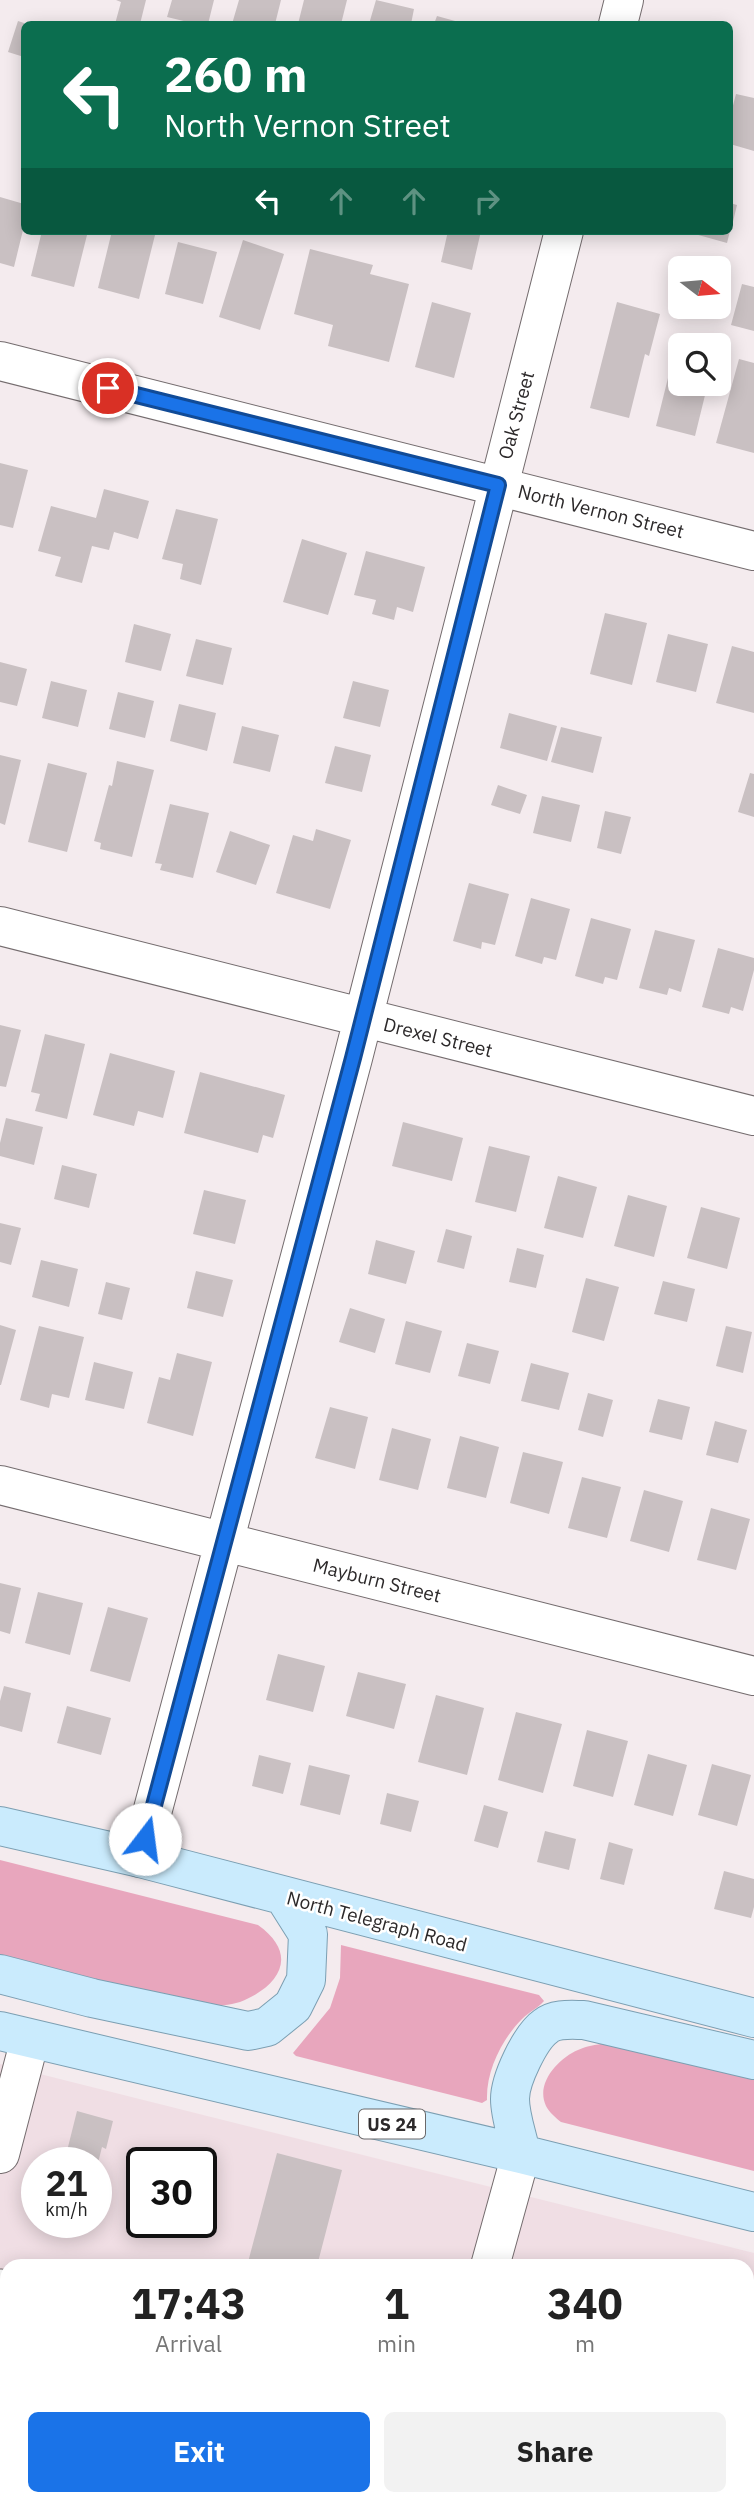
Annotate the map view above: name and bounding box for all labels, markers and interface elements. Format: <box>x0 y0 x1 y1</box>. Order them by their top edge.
text: 260 m <box>164 42 308 105</box>
icon: left <box>49 49 140 140</box>
text: North Vernon Street <box>164 104 451 146</box>
icon: left <box>249 182 287 220</box>
icon: ahead <box>322 182 360 220</box>
icon: ahead <box>395 182 433 220</box>
icon: right <box>468 182 506 220</box>
north arrow <box>668 256 732 318</box>
map controls <box>668 256 731 396</box>
button: search <box>668 333 731 396</box>
pin <box>78 358 138 418</box>
street label: Oak Street <box>493 368 539 462</box>
icon: arrive <box>89 369 127 407</box>
street label: North Vernon Street <box>515 479 687 543</box>
street label: Drexel Street <box>381 1012 495 1062</box>
street label: Mayburn Street <box>310 1552 444 1608</box>
position arrow <box>108 1802 182 1876</box>
street label: North Telegraph Road <box>284 1885 470 1957</box>
road number: US 24 <box>359 2110 425 2138</box>
speed limit sign: 30 <box>126 2147 217 2238</box>
text: 21 <box>45 2160 88 2206</box>
text: km/h <box>45 2198 88 2221</box>
text: 17:43 <box>131 2276 246 2331</box>
text: 1 <box>384 2276 409 2331</box>
text: 340 <box>547 2276 623 2331</box>
text: Arrival <box>155 2328 222 2358</box>
text: min <box>377 2328 416 2358</box>
text: m <box>575 2328 595 2358</box>
button: Exit <box>28 2412 370 2492</box>
button: Share <box>384 2412 726 2492</box>

